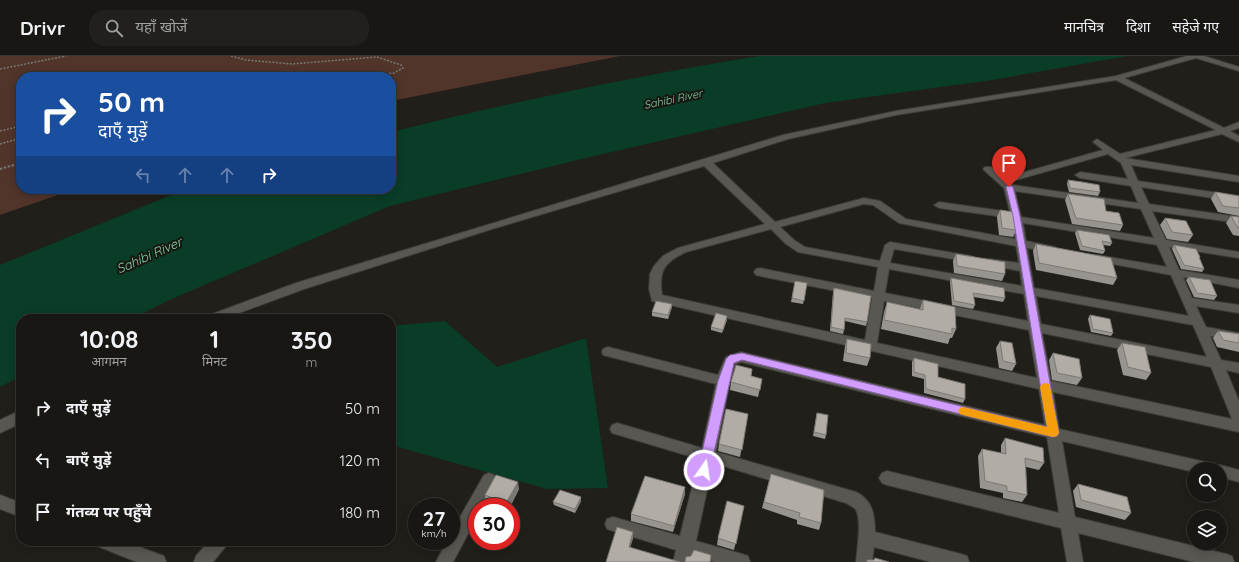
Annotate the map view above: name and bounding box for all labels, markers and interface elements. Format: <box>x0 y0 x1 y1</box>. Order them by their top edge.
search box <box>89 10 369 46</box>
text: Drivr <box>20 16 65 40</box>
icon: search <box>103 17 125 39</box>
text: यहाँ खोजें <box>135 17 187 36</box>
text: मानचित्र <box>1064 18 1104 36</box>
text: दिशा <box>1126 18 1150 36</box>
text: सहेजे गए <box>1172 18 1219 36</box>
text: 50 m <box>98 84 165 119</box>
water label: Sahibi River <box>642 86 705 112</box>
icon: right <box>32 88 84 140</box>
text: दाएँ मुड़ें <box>98 119 147 142</box>
pin <box>992 146 1026 187</box>
icon: arrive <box>998 152 1020 174</box>
icon: left <box>132 164 154 186</box>
icon: ahead <box>174 164 196 186</box>
icon: ahead <box>216 164 238 186</box>
icon: right <box>258 164 280 186</box>
water label: Sahibi River <box>114 233 186 277</box>
text: 10:08 <box>80 324 138 354</box>
text: 1 <box>210 324 219 354</box>
text: 350 <box>291 325 332 355</box>
text: आगमन <box>91 353 127 369</box>
text: मिनट <box>202 353 227 369</box>
text: m <box>306 354 317 370</box>
icon: right <box>32 397 54 419</box>
text: दाएँ मुड़ें <box>66 398 110 417</box>
text: 50 m <box>345 399 380 418</box>
icon: left <box>32 449 54 471</box>
position arrow <box>683 449 725 491</box>
text: बाएँ मुड़ें <box>66 450 111 469</box>
text: 120 m <box>339 451 380 470</box>
map controls <box>1187 462 1227 550</box>
button: search <box>1187 462 1227 502</box>
speed limit sign: 30 <box>468 498 520 550</box>
icon: arrive <box>32 501 54 523</box>
text: गंतव्य पर पहुँचे <box>66 502 152 521</box>
text: 180 m <box>340 503 380 522</box>
text: 27 <box>423 506 445 531</box>
button: layers <box>1187 510 1227 550</box>
text: km/h <box>421 527 447 540</box>

